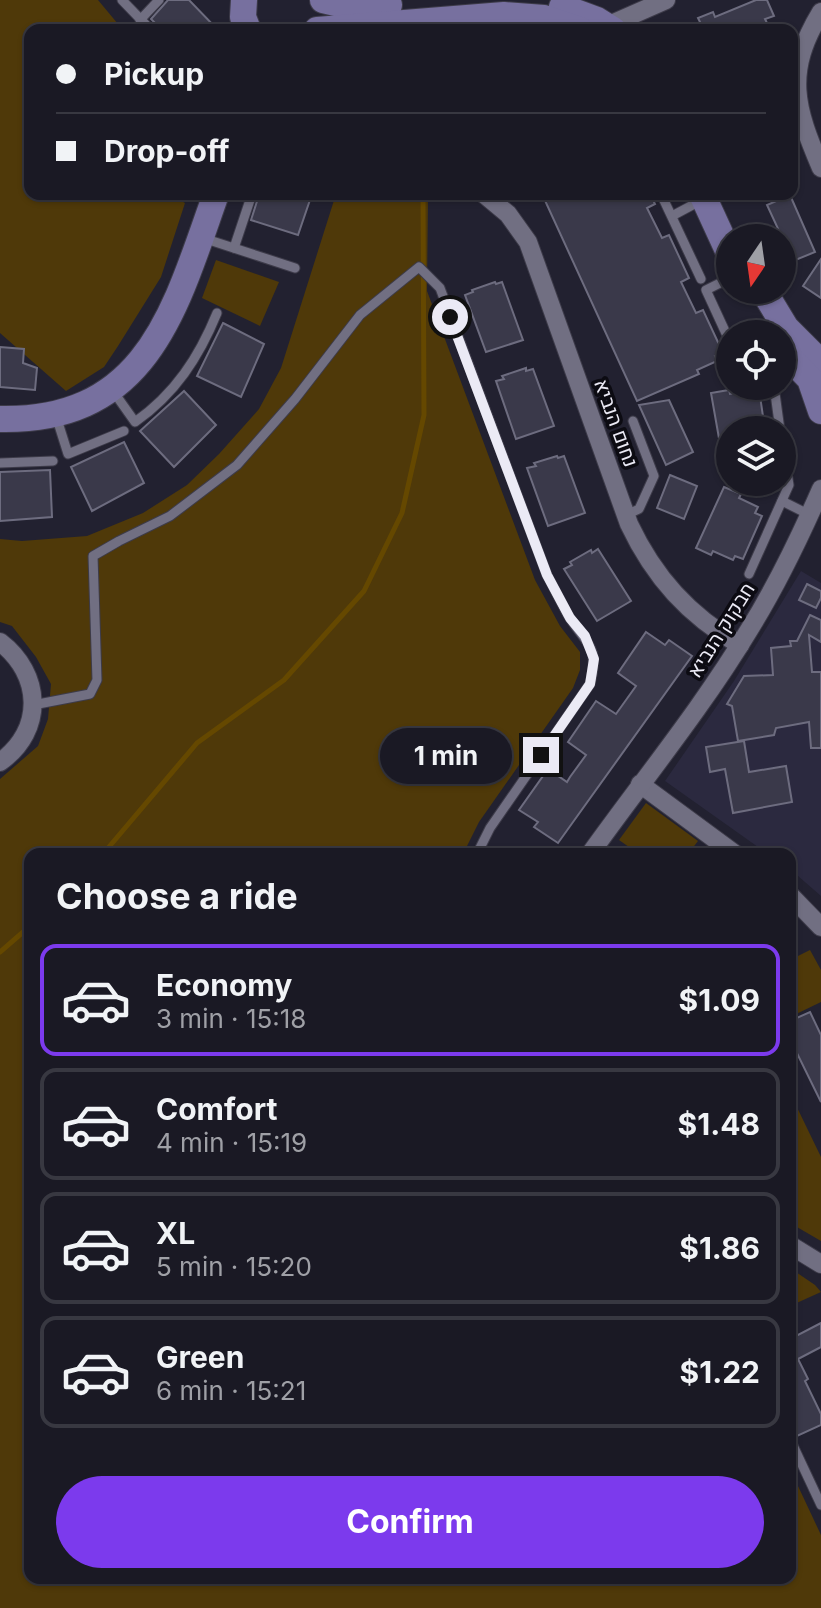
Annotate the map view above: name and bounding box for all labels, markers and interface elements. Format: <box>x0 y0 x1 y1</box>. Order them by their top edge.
text: Pickup <box>104 56 204 92</box>
text: Drop-off <box>104 133 230 169</box>
north arrow <box>716 224 796 304</box>
map controls <box>716 224 796 496</box>
route start <box>432 299 468 335</box>
button: locate <box>716 320 796 400</box>
street label: נחום הנביא <box>589 376 643 470</box>
button: layers <box>716 416 796 496</box>
street label: חבקוק הנביא <box>682 578 760 682</box>
callout: 1 min <box>381 727 513 783</box>
route end <box>523 737 559 773</box>
text: 1 min <box>414 740 478 771</box>
text: Choose a ride <box>56 874 298 918</box>
icon: car <box>60 964 132 1036</box>
text: Economy <box>156 967 292 1003</box>
text: $1.09 <box>679 982 760 1018</box>
text: 3 min · 15:18 <box>156 1003 306 1034</box>
icon: car <box>60 1088 132 1160</box>
text: Comfort <box>156 1091 277 1127</box>
text: $1.48 <box>678 1106 760 1142</box>
text: 4 min · 15:19 <box>156 1127 307 1158</box>
icon: car <box>60 1212 132 1284</box>
text: XL <box>156 1215 195 1251</box>
text: $1.86 <box>679 1230 760 1266</box>
text: 5 min · 15:20 <box>156 1251 312 1282</box>
icon: car <box>60 1336 132 1408</box>
text: Green <box>156 1339 244 1375</box>
text: $1.22 <box>680 1354 760 1390</box>
text: 6 min · 15:21 <box>156 1375 306 1406</box>
button: Confirm <box>56 1476 764 1568</box>

